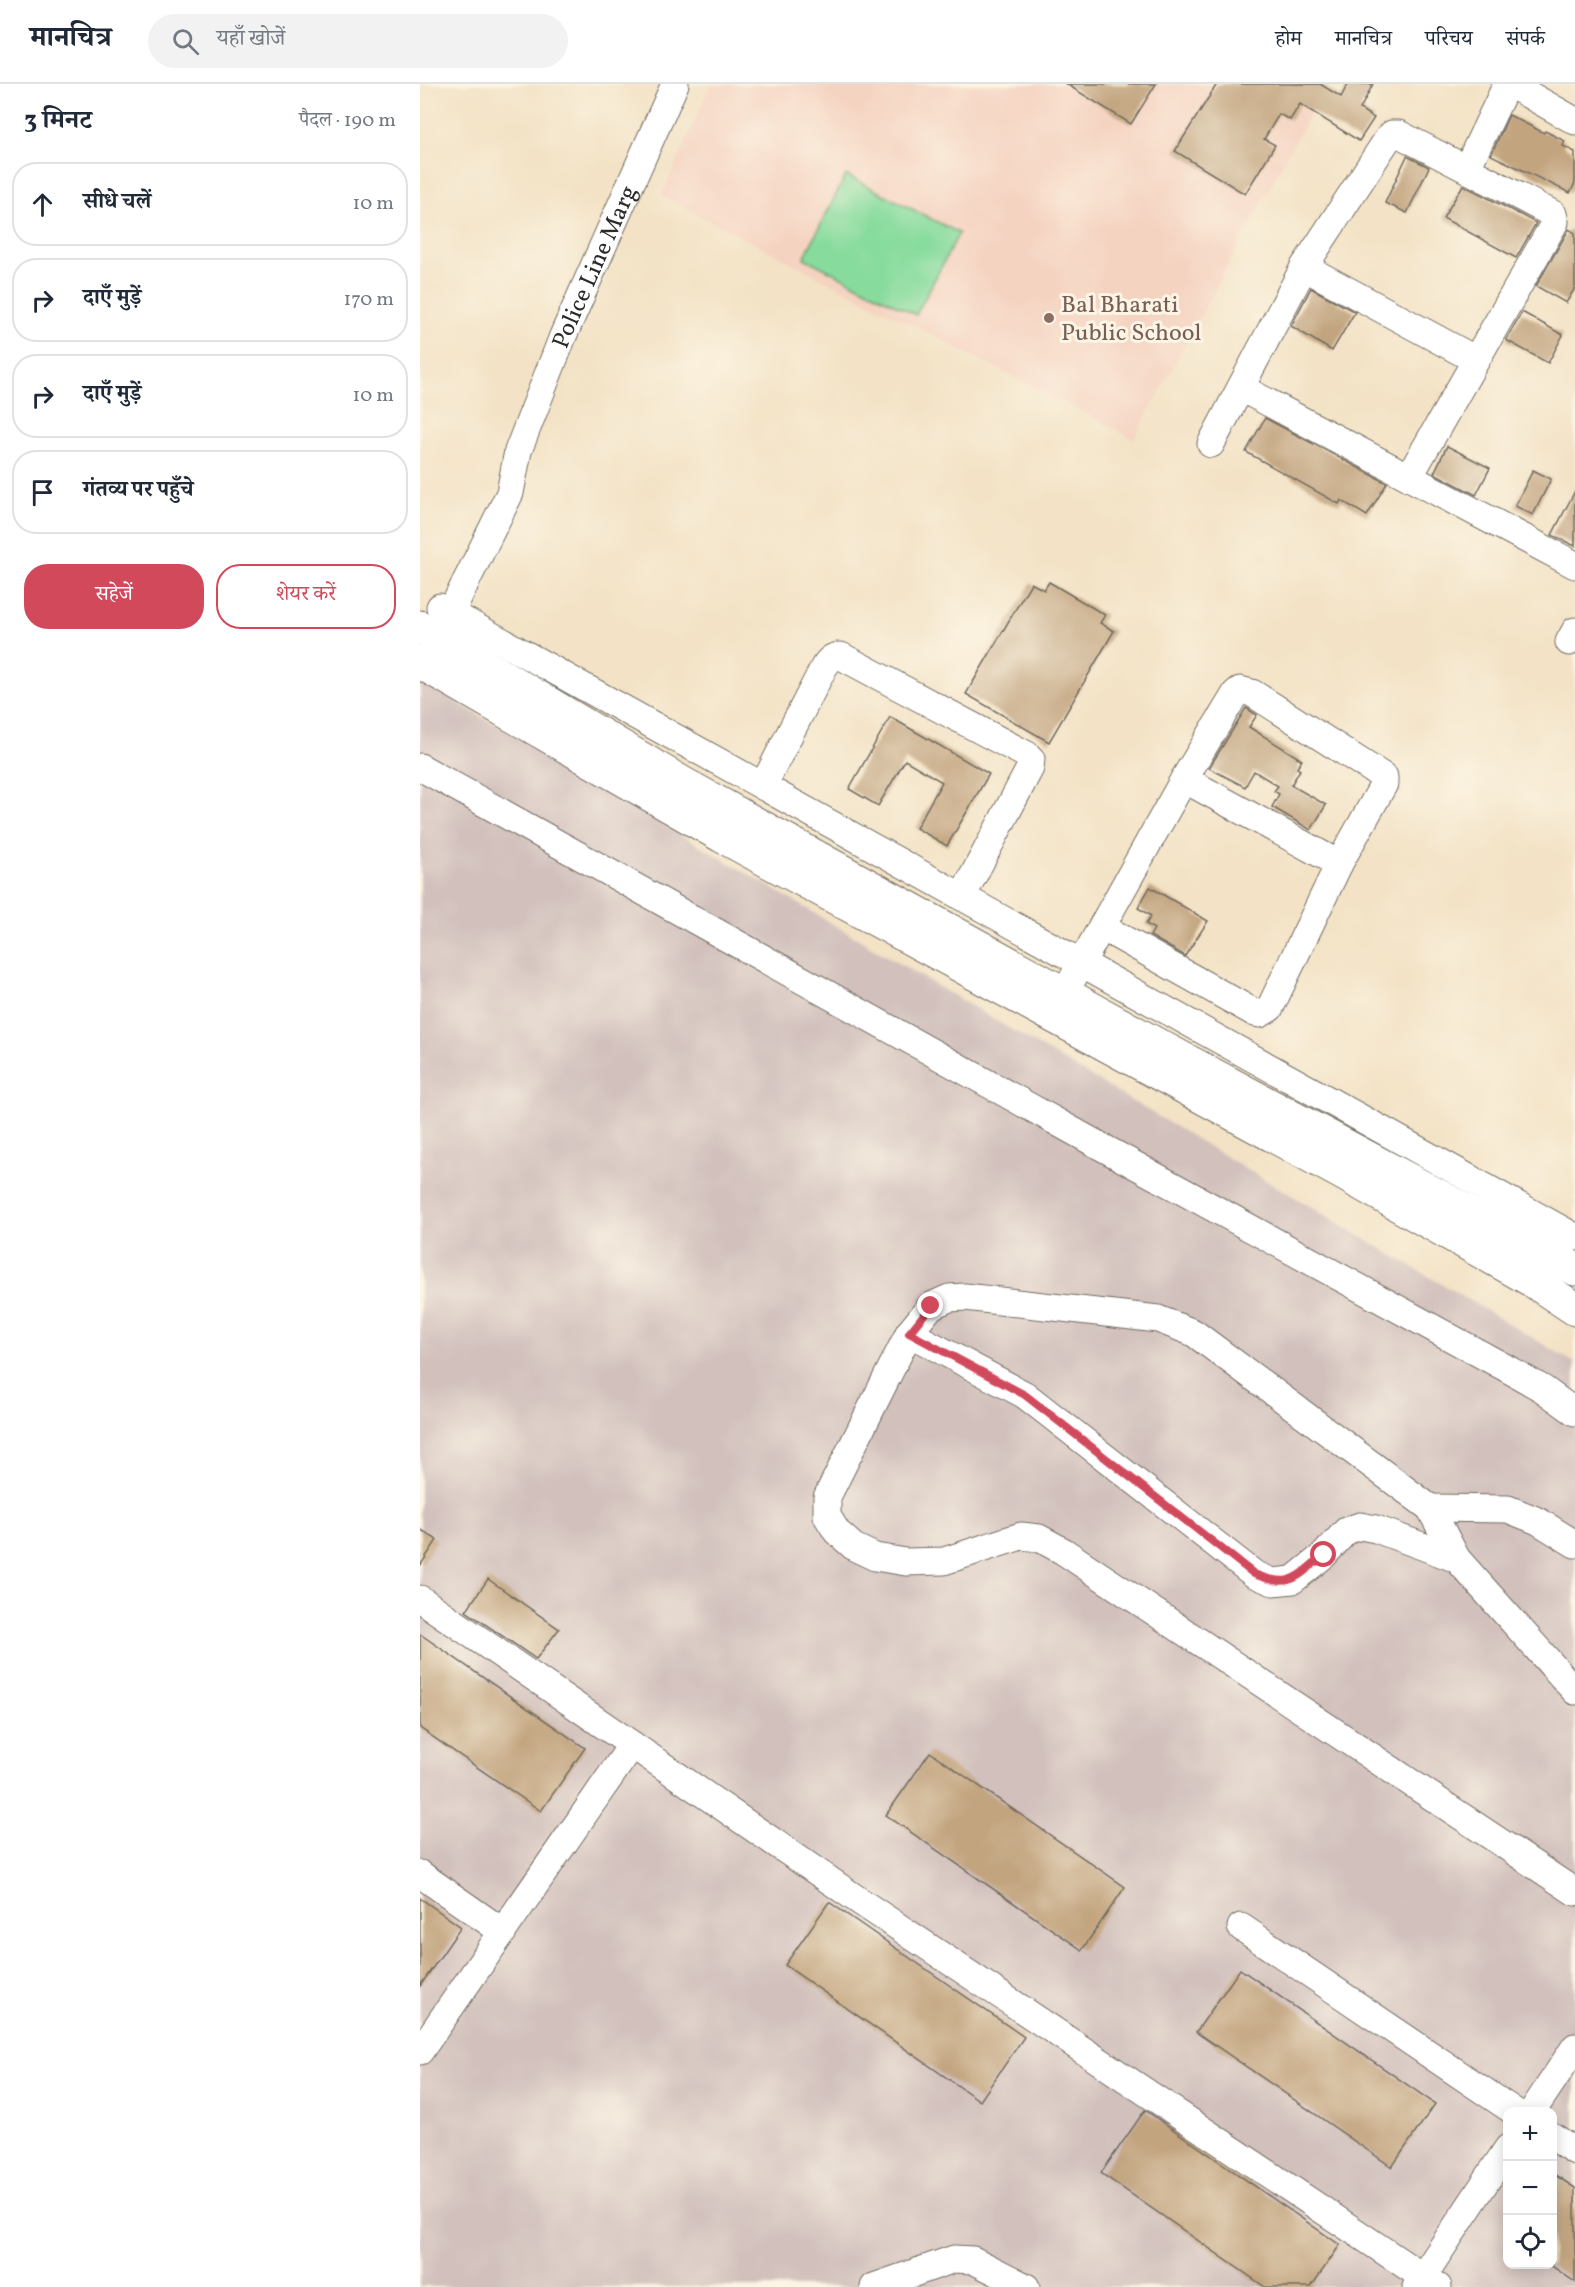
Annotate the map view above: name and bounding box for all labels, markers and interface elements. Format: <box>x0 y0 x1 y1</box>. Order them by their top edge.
search box <box>148 14 568 68</box>
text: मानचित्र <box>30 19 112 58</box>
text: यहाँ खोजें <box>217 24 285 55</box>
icon: search <box>169 25 202 58</box>
text: होम <box>1275 25 1302 54</box>
text: मानचित्र <box>1335 25 1392 54</box>
text: परिचय <box>1425 25 1473 54</box>
text: संपर्क <box>1506 25 1545 54</box>
text: 3 मिनट <box>24 103 92 139</box>
text: पैदल · 190 m <box>299 107 396 135</box>
street label: Police Line Marg <box>545 180 647 354</box>
text: सीधे चलें <box>83 187 151 218</box>
icon: ahead <box>26 188 59 221</box>
text: 10 m <box>353 190 394 218</box>
text: दाएँ मुड़ें <box>83 283 141 314</box>
icon: right <box>26 284 59 317</box>
text: 170 m <box>344 286 394 314</box>
place label: Bal Bharati Public School <box>1061 289 1201 351</box>
marker: Bal Bharati Public School <box>1042 311 1056 325</box>
text: दाएँ मुड़ें <box>83 379 141 410</box>
icon: right <box>26 380 59 413</box>
text: 10 m <box>353 382 394 410</box>
text: गंतव्य पर पहुँचे <box>83 475 194 506</box>
icon: arrive <box>26 476 59 509</box>
button: सहेजें <box>24 564 204 629</box>
button: शेयर करें <box>216 564 396 629</box>
route end <box>917 1292 943 1318</box>
route start <box>1310 1541 1336 1567</box>
map controls <box>1503 2107 1557 2269</box>
button: + <box>1503 2107 1557 2161</box>
button: − <box>1503 2161 1557 2215</box>
button: locate <box>1503 2215 1557 2269</box>

